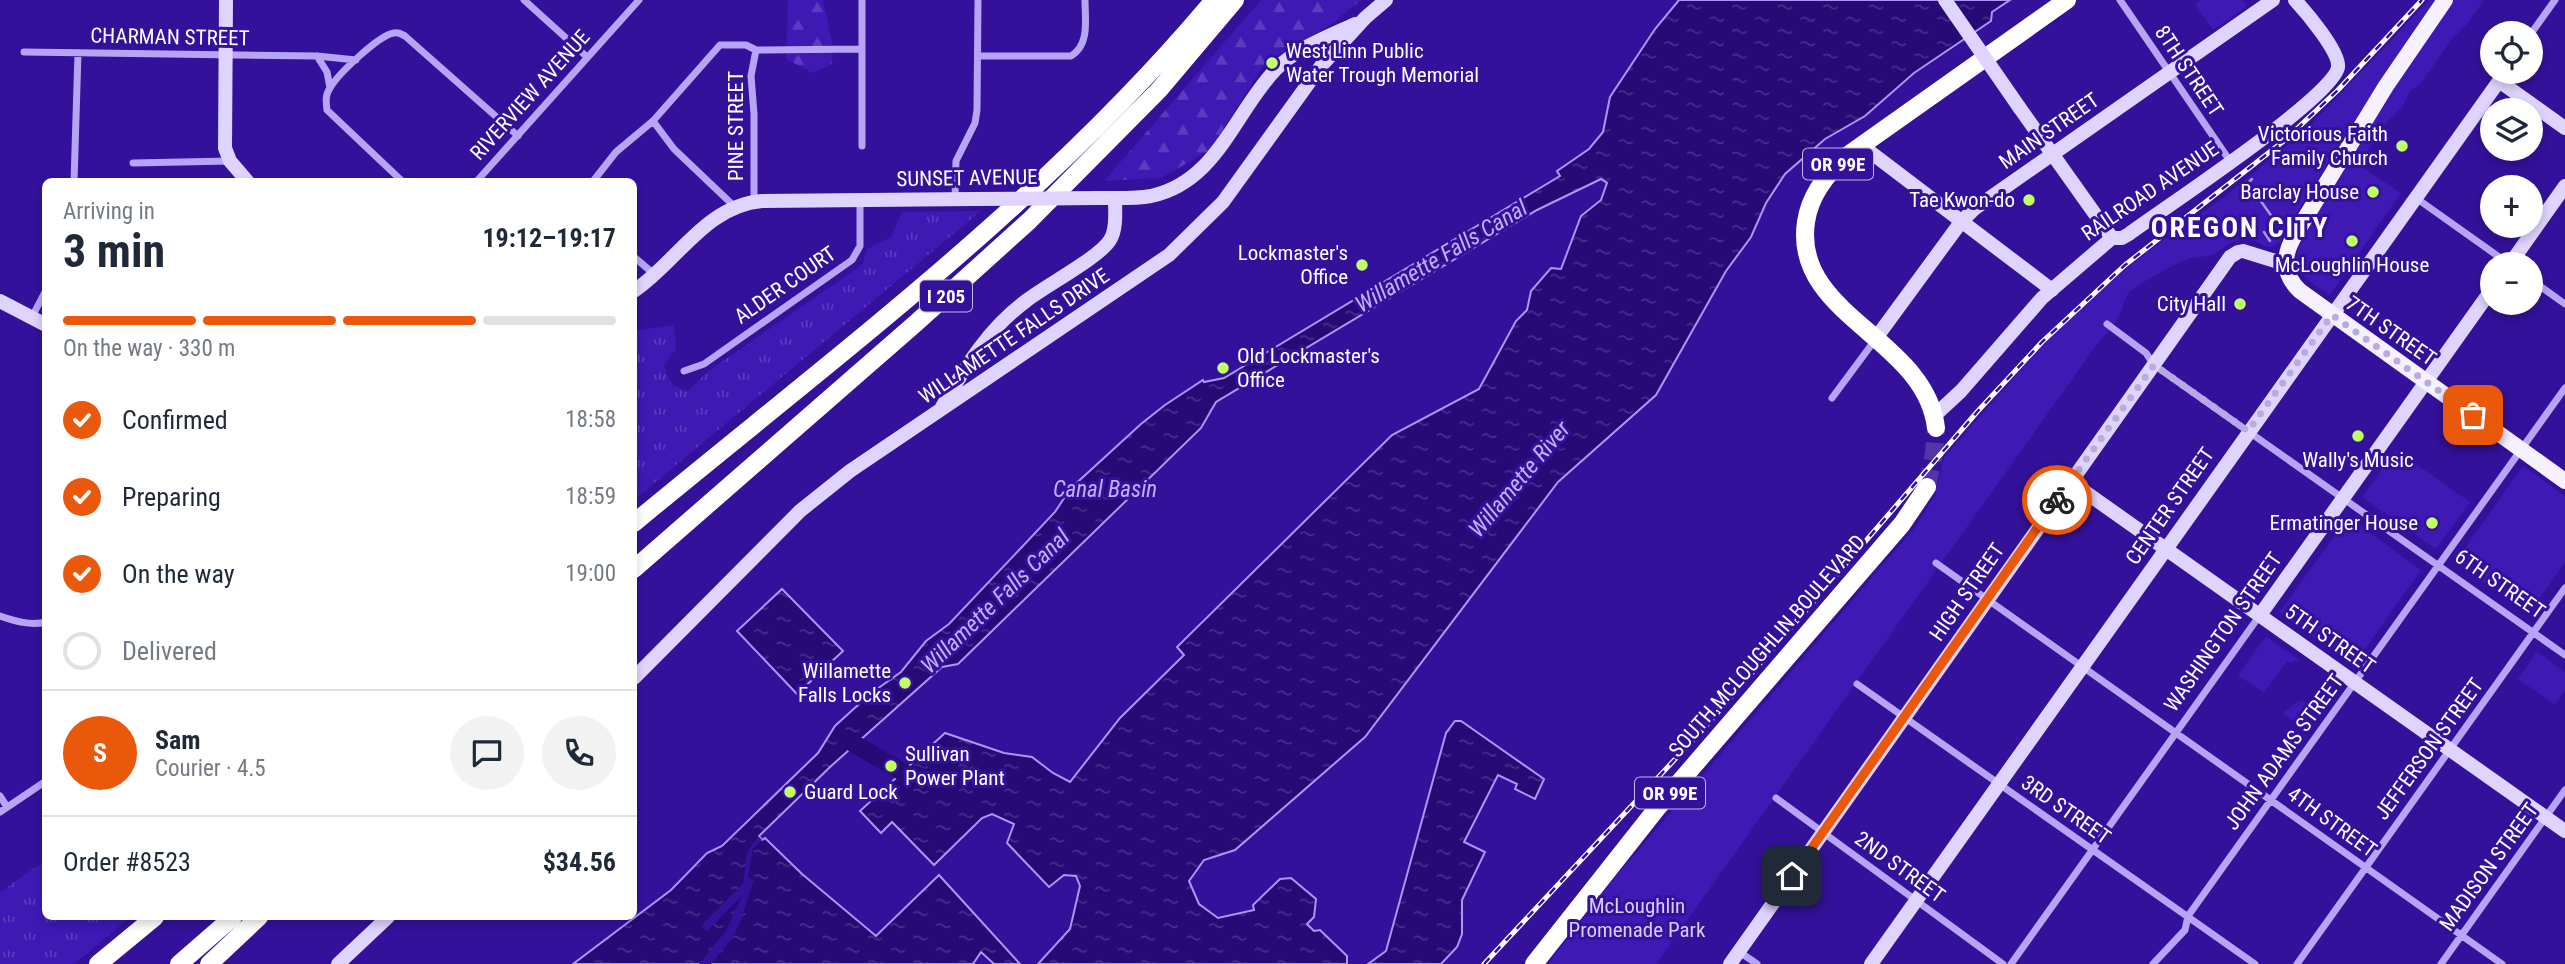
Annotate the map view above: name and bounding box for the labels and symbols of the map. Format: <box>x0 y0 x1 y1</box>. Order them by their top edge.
street label: 8TH STREET <box>2150 21 2228 121</box>
street label: CHARMAN STREET <box>90 24 250 50</box>
street label: RIVERVIEW AVENUE <box>465 25 595 165</box>
place label: West Linn Public Water Trough Memorial <box>1286 39 1479 87</box>
marker: West Linn Public Water Trough Memorial <box>1264 55 1280 71</box>
street label: PINE STREET <box>724 71 748 181</box>
street label: MAIN STREET <box>1995 88 2104 174</box>
place label: Victorious Faith Family Church <box>2258 122 2388 170</box>
street label: RAILROAD AVENUE <box>2077 136 2223 246</box>
marker: Victorious Faith Family Church <box>2394 138 2410 154</box>
road number: OR 99E <box>1803 148 1873 180</box>
street label: SUNSET AVENUE <box>896 165 1038 191</box>
place label: Barclay House <box>2240 180 2359 204</box>
marker: Barclay House <box>2365 184 2381 200</box>
place label: Tae Kwon-do <box>1909 188 2015 212</box>
marker: Tae Kwon-do <box>2021 192 2037 208</box>
water label: Willamette Falls Canal <box>1350 194 1533 318</box>
district label: OREGON CITY <box>2151 211 2329 244</box>
marker: McLoughlin House <box>2344 233 2360 249</box>
street label: ALDER COURT <box>730 241 840 329</box>
place label: Lockmaster's Office <box>1238 241 1348 289</box>
place label: McLoughlin House <box>2275 253 2429 277</box>
marker: Lockmaster's Office <box>1354 257 1370 273</box>
street label: WILLAMETTE FALLS DRIVE <box>914 263 1114 409</box>
road number: I 205 <box>920 280 972 312</box>
street label: 7TH STREET <box>2341 291 2441 371</box>
place label: City Hall <box>2157 292 2226 316</box>
marker: City Hall <box>2232 296 2248 312</box>
place label: Old Lockmaster's Office <box>1237 344 1380 392</box>
marker: Old Lockmaster's Office <box>1215 360 1231 376</box>
pin <box>2443 385 2503 445</box>
water label: Willamette River <box>1463 415 1576 543</box>
marker: Wally's Music <box>2350 428 2366 444</box>
street label: CENTER STREET <box>2121 443 2219 569</box>
place label: Wally's Music <box>2302 448 2414 472</box>
courier <box>2022 465 2092 535</box>
water label: Canal Basin <box>1053 476 1157 503</box>
place label: Ermatinger House <box>2270 511 2418 535</box>
marker: Ermatinger House <box>2424 515 2440 531</box>
water label: Willamette Falls Canal <box>916 523 1076 679</box>
street label: SOUTH MCLOUGHLIN BOULEVARD <box>1664 530 1870 762</box>
street label: HIGH STREET <box>1925 539 2009 645</box>
street label: 6TH STREET <box>2450 544 2550 624</box>
street label: WASHINGTON STREET <box>2159 548 2287 716</box>
street label: 5TH STREET <box>2280 599 2380 679</box>
place label: Willamette Falls Locks <box>798 659 891 707</box>
street label: JOHN ADAMS STREET <box>2220 670 2348 834</box>
street label: JEFFERSON STREET <box>2370 674 2488 824</box>
marker: Willamette Falls Locks <box>897 675 913 691</box>
place label: Sullivan Power Plant <box>905 742 1005 790</box>
marker: Sullivan Power Plant <box>883 758 899 774</box>
street label: 3RD STREET <box>2017 771 2115 849</box>
road number: OR 99E <box>1635 778 1705 808</box>
place label: Guard Lock <box>804 780 898 804</box>
street label: 4TH STREET <box>2283 782 2381 862</box>
marker: Guard Lock <box>782 784 798 800</box>
street label: MADISON STREET <box>2435 799 2543 935</box>
street label: 2ND STREET <box>1850 826 1950 908</box>
pin <box>1762 846 1822 906</box>
park label: McLoughlin Promenade Park <box>1569 894 1706 942</box>

